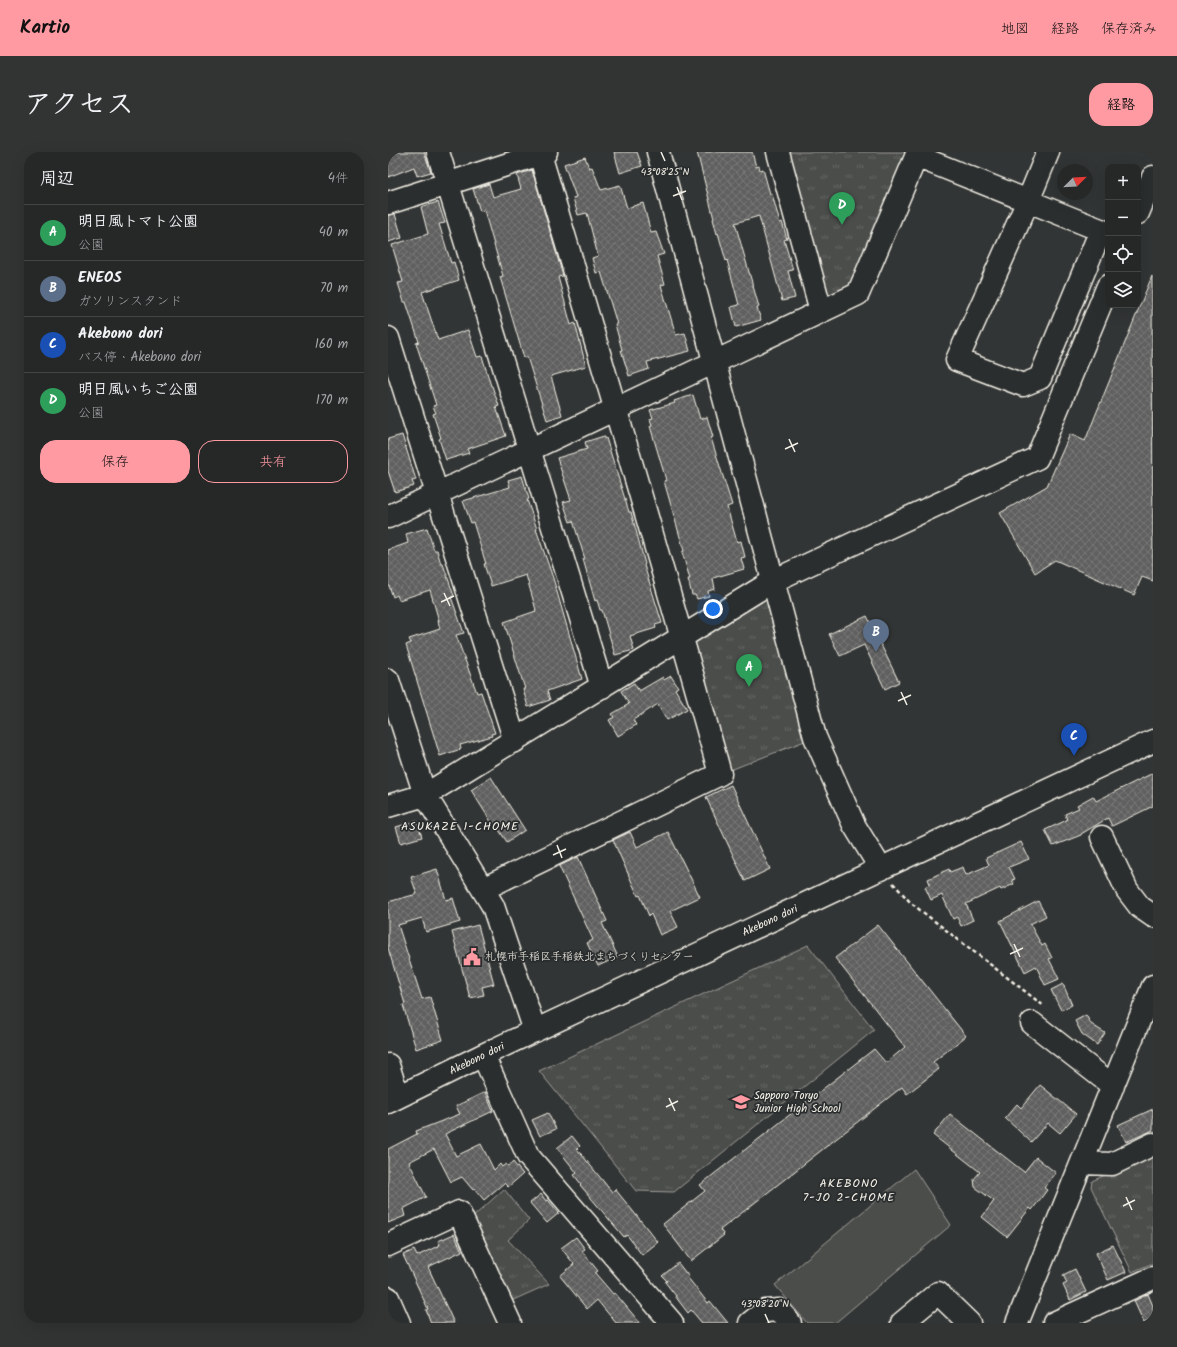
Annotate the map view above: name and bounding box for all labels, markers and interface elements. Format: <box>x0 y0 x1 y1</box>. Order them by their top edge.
text: Kartio <box>20 13 70 43</box>
text: 地図 <box>1001 18 1029 40</box>
text: 経路 <box>1051 18 1079 40</box>
text: 保存済み <box>1101 18 1157 40</box>
text: アクセス <box>24 83 134 128</box>
button: 経路 <box>1089 83 1153 126</box>
text: 43°08'25"N <box>641 164 689 180</box>
north arrow <box>1057 164 1093 200</box>
map controls <box>1105 164 1141 308</box>
button: + <box>1105 164 1141 200</box>
text: 周辺 <box>40 166 74 193</box>
text: 4件 <box>328 168 348 189</box>
pin: D <box>829 192 855 225</box>
button: − <box>1105 200 1141 236</box>
text: 明日風トマト公園 <box>78 210 198 234</box>
text: A <box>49 222 57 243</box>
text: 40 m <box>319 222 348 243</box>
text: 公園 <box>78 235 104 256</box>
button: locate <box>1105 236 1141 272</box>
text: ENEOS <box>78 266 122 290</box>
button: layers <box>1105 272 1141 308</box>
text: B <box>49 278 57 299</box>
text: 70 m <box>320 278 348 299</box>
text: ガソリンスタンド <box>78 291 182 312</box>
text: Akebono dori <box>78 322 163 346</box>
text: C <box>49 334 57 355</box>
text: 160 m <box>315 334 348 355</box>
text: バス停 · Akebono dori <box>78 347 201 368</box>
text: 明日風いちご公園 <box>78 378 198 402</box>
text: D <box>49 390 57 411</box>
text: 170 m <box>316 390 348 411</box>
text: 公園 <box>78 403 104 424</box>
button: 保存 <box>40 440 190 483</box>
button: 共有 <box>198 440 348 483</box>
your location <box>703 599 723 619</box>
pin: B <box>863 619 889 652</box>
pin: A <box>736 654 762 687</box>
pin: C <box>1061 723 1087 756</box>
district label: ASUKAZE 1-CHOME <box>401 817 519 836</box>
street label: Akebono dori <box>739 900 801 942</box>
public building icon: 札幌市手稲区手稲鉄北まちづくりセンター <box>462 947 482 967</box>
place label: 札幌市手稲区手稲鉄北まちづくりセンター <box>485 948 694 966</box>
street label: Akebono dori <box>446 1038 508 1080</box>
place label: Sapporo Toryo Junior High School <box>754 1087 841 1118</box>
school or university icon: Sapporo Toryo Junior High School <box>731 1092 751 1112</box>
district label: AKEBONO 7-JO 2-CHOME <box>803 1174 895 1207</box>
text: 43°08'20"N <box>741 1296 789 1312</box>

